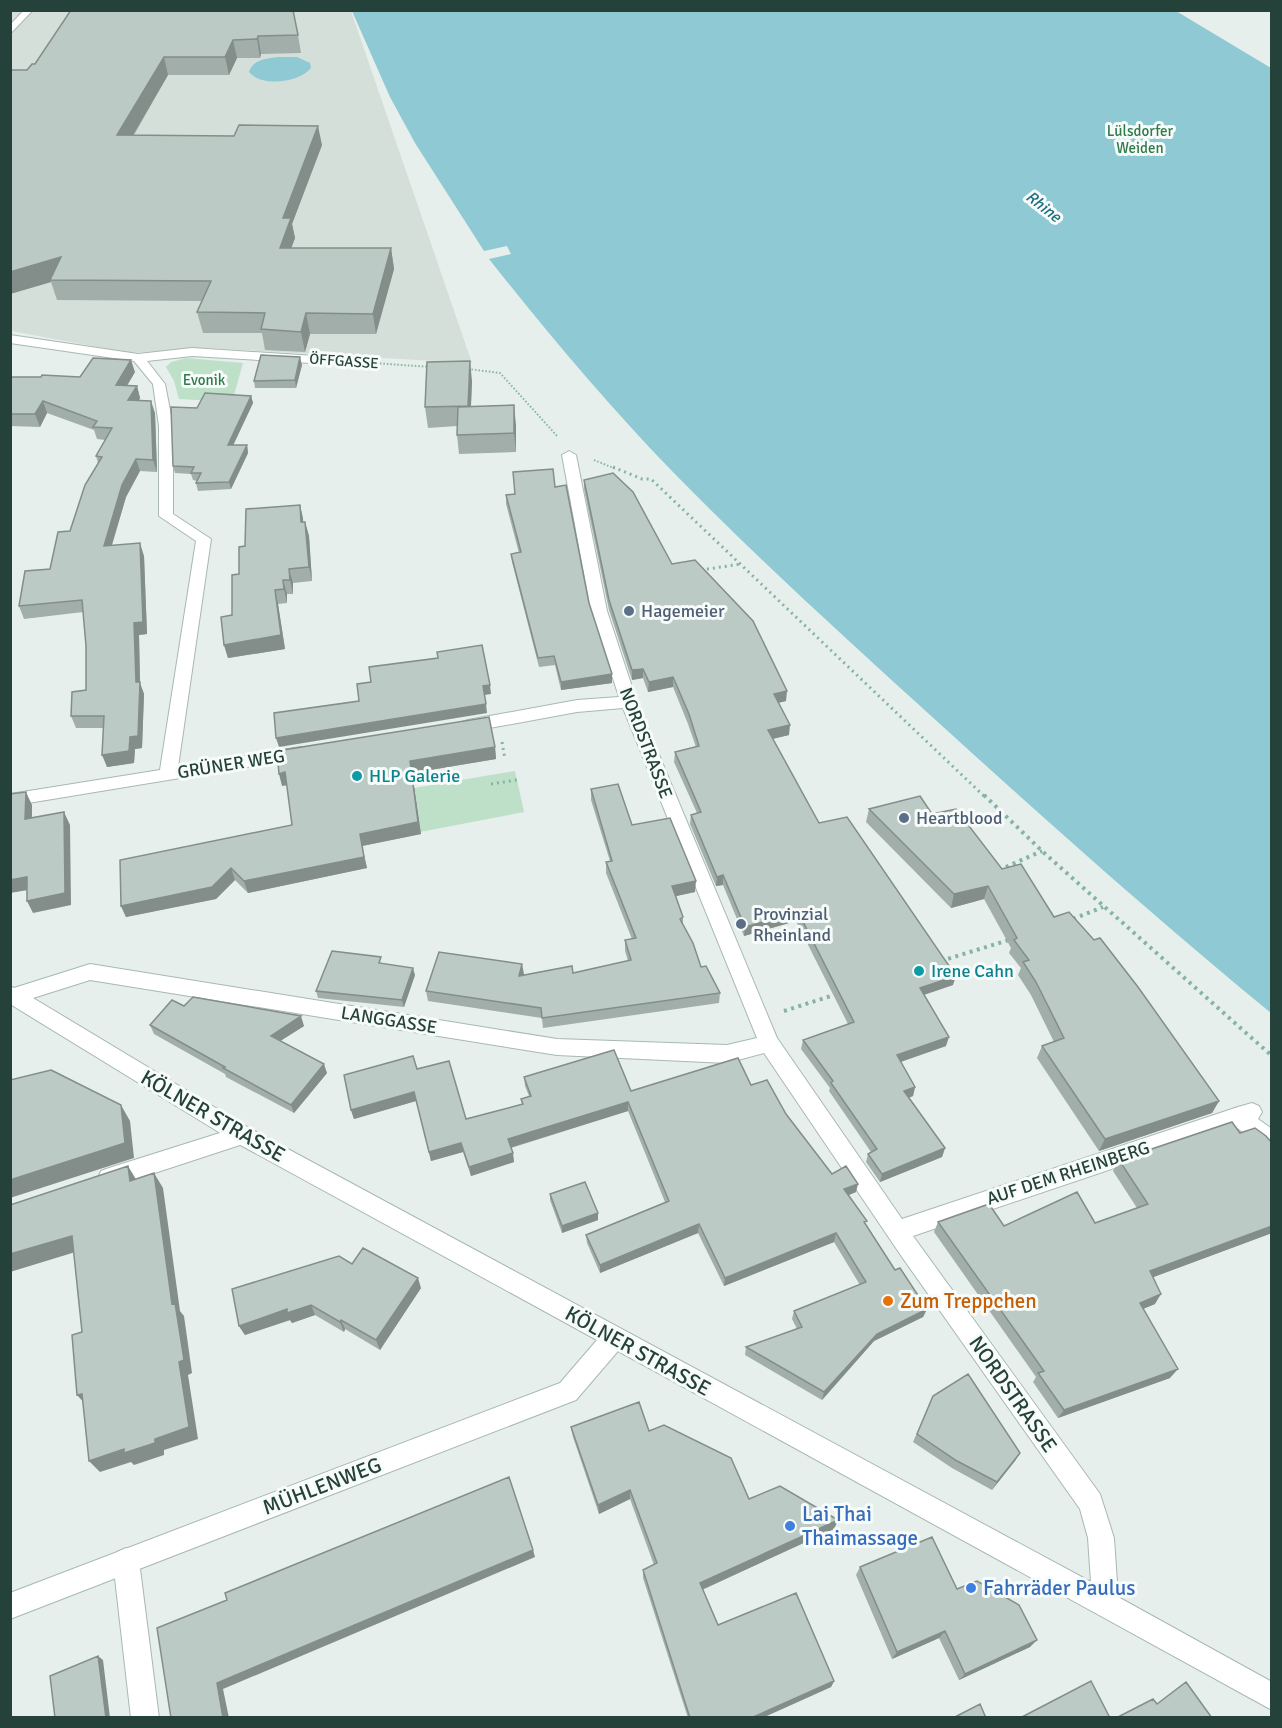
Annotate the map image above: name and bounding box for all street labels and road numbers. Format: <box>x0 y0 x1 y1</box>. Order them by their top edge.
street label: ÖFFGASSE <box>309 350 379 372</box>
street label: NORDSTRASSE <box>615 684 677 802</box>
street label: GRÜNER WEG <box>176 745 286 783</box>
street label: LANGGASSE <box>339 1002 439 1038</box>
street label: KÖLNER STRASSE <box>136 1064 290 1168</box>
street label: AUF DEM RHEINBERG <box>984 1136 1152 1210</box>
street label: KÖLNER STRASSE <box>561 1300 715 1402</box>
street label: NORDSTRASSE <box>963 1331 1063 1457</box>
street label: MÜHLENWEG <box>259 1451 385 1521</box>

